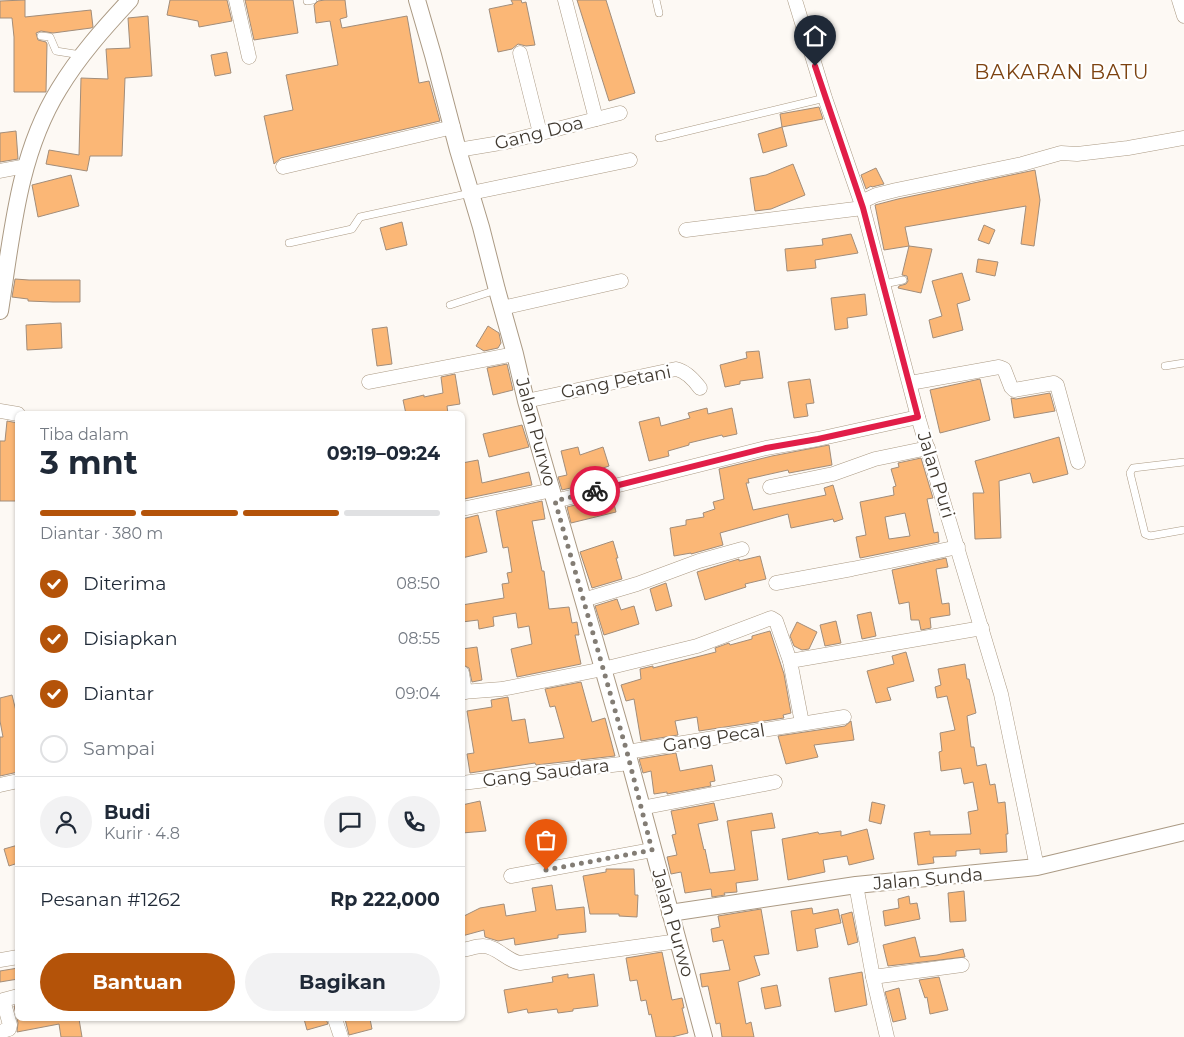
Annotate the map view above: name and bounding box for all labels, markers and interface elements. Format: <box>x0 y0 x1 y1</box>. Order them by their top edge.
pin <box>794 15 836 66</box>
icon: home <box>801 22 829 50</box>
district label: BAKARAN BATU <box>974 60 1150 84</box>
street label: Gang Doa <box>492 111 586 155</box>
street label: Gang Petani <box>559 361 673 403</box>
street label: Jalan Purwo <box>511 374 561 489</box>
text: Tiba dalam <box>40 425 129 444</box>
street label: Jalan Puri <box>912 428 960 521</box>
text: 09:19–09:24 <box>327 442 440 465</box>
text: 3 mnt <box>40 443 138 482</box>
courier <box>570 466 620 516</box>
icon: bike <box>581 477 609 505</box>
text: Diantar · 380 m <box>40 524 163 543</box>
icon: check <box>40 570 68 598</box>
text: Diterima <box>83 572 166 595</box>
text: 08:50 <box>396 574 440 593</box>
icon: check <box>40 625 68 653</box>
text: Disiapkan <box>83 627 178 650</box>
text: 08:55 <box>398 629 440 648</box>
icon: check <box>40 680 68 708</box>
text: Diantar <box>83 682 154 705</box>
text: 09:04 <box>395 684 440 703</box>
street label: Gang Pecal <box>661 719 767 757</box>
text: Sampai <box>83 737 155 760</box>
street label: Gang Saudara <box>481 754 611 792</box>
button: person <box>40 796 92 848</box>
button: chat <box>324 796 376 848</box>
button: phone <box>388 796 440 848</box>
text: Budi <box>104 801 150 824</box>
pin <box>525 819 567 870</box>
text: Kurir · 4.8 <box>104 824 180 843</box>
icon: bag <box>532 826 560 854</box>
street label: Jalan Sunda <box>871 863 984 895</box>
street label: Jalan Purwo <box>647 865 699 980</box>
text: Pesanan #1262 <box>40 888 180 911</box>
text: Rp 222,000 <box>330 888 440 911</box>
button: Bantuan <box>40 953 235 1011</box>
button: Bagikan <box>245 953 440 1011</box>

